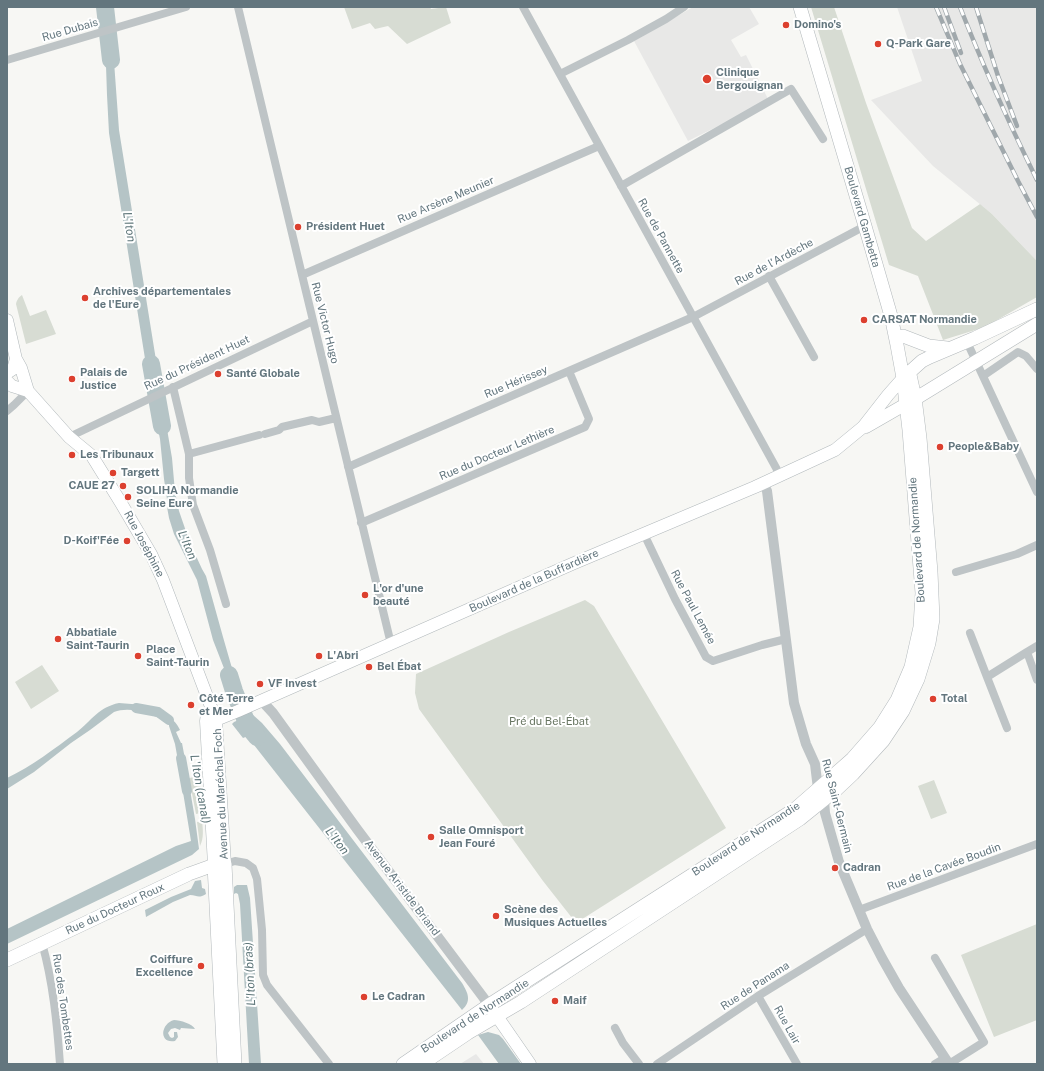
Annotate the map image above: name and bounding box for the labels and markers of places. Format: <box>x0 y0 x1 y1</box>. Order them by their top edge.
place label: Domino's <box>794 18 841 32</box>
marker: Domino's <box>781 20 791 30</box>
place label: Q-Park Gare <box>886 37 951 51</box>
marker: Q-Park Gare <box>873 39 883 49</box>
place label: Clinique Bergouignan <box>716 66 783 92</box>
marker: Clinique Bergouignan <box>701 73 713 85</box>
place label: Président Huet <box>306 220 385 234</box>
marker: Président Huet <box>293 222 303 232</box>
place label: Archives départementales de l'Eure <box>93 285 231 311</box>
marker: Archives départementales de l'Eure <box>80 293 90 303</box>
place label: CARSAT Normandie <box>872 313 977 327</box>
marker: CARSAT Normandie <box>859 315 869 325</box>
place label: Palais de Justice <box>80 366 127 392</box>
place label: Santé Globale <box>226 367 300 381</box>
marker: Santé Globale <box>213 369 223 379</box>
marker: Palais de Justice <box>67 374 77 384</box>
place label: People&Baby <box>948 440 1019 454</box>
marker: People&Baby <box>935 442 945 452</box>
place label: Les Tribunaux <box>80 448 154 462</box>
marker: Les Tribunaux <box>67 450 77 460</box>
place label: Targett <box>121 466 160 480</box>
marker: Targett <box>108 468 118 478</box>
place label: CAUE 27 <box>69 479 115 493</box>
marker: CAUE 27 <box>118 481 128 491</box>
place label: SOLIHA Normandie Seine Eure <box>136 484 238 510</box>
marker: SOLIHA Normandie Seine Eure <box>123 492 133 502</box>
place label: D-Koif'Fée <box>64 534 119 548</box>
marker: D-Koif'Fée <box>122 536 132 546</box>
place label: L'or d'une beauté <box>373 582 424 608</box>
marker: L'or d'une beauté <box>360 590 370 600</box>
place label: Abbatiale Saint-Taurin <box>66 626 129 652</box>
marker: Abbatiale Saint-Taurin <box>53 634 63 644</box>
place label: Place Saint-Taurin <box>146 643 209 669</box>
place label: L'Abri <box>327 649 358 663</box>
marker: Place Saint-Taurin <box>133 651 143 661</box>
marker: L'Abri <box>314 651 324 661</box>
place label: Bel Ébat <box>377 660 421 674</box>
marker: Bel Ébat <box>364 662 374 672</box>
place label: VF Invest <box>268 677 317 691</box>
marker: VF Invest <box>255 679 265 689</box>
place label: Côté Terre et Mer <box>199 692 254 718</box>
place label: Total <box>941 692 968 706</box>
marker: Total <box>928 694 938 704</box>
marker: Côté Terre et Mer <box>186 700 196 710</box>
place label: Salle Omnisport Jean Fouré <box>439 824 524 850</box>
marker: Salle Omnisport Jean Fouré <box>426 832 436 842</box>
place label: Cadran <box>843 861 881 875</box>
marker: Cadran <box>830 863 840 873</box>
place label: Scène des Musiques Actuelles <box>504 903 607 929</box>
marker: Scène des Musiques Actuelles <box>491 911 501 921</box>
place label: Coiffure Excellence <box>136 953 193 979</box>
marker: Coiffure Excellence <box>196 961 206 971</box>
place label: Le Cadran <box>372 990 425 1004</box>
marker: Le Cadran <box>359 992 369 1002</box>
place label: Maif <box>563 994 587 1008</box>
marker: Maif <box>550 996 560 1006</box>

